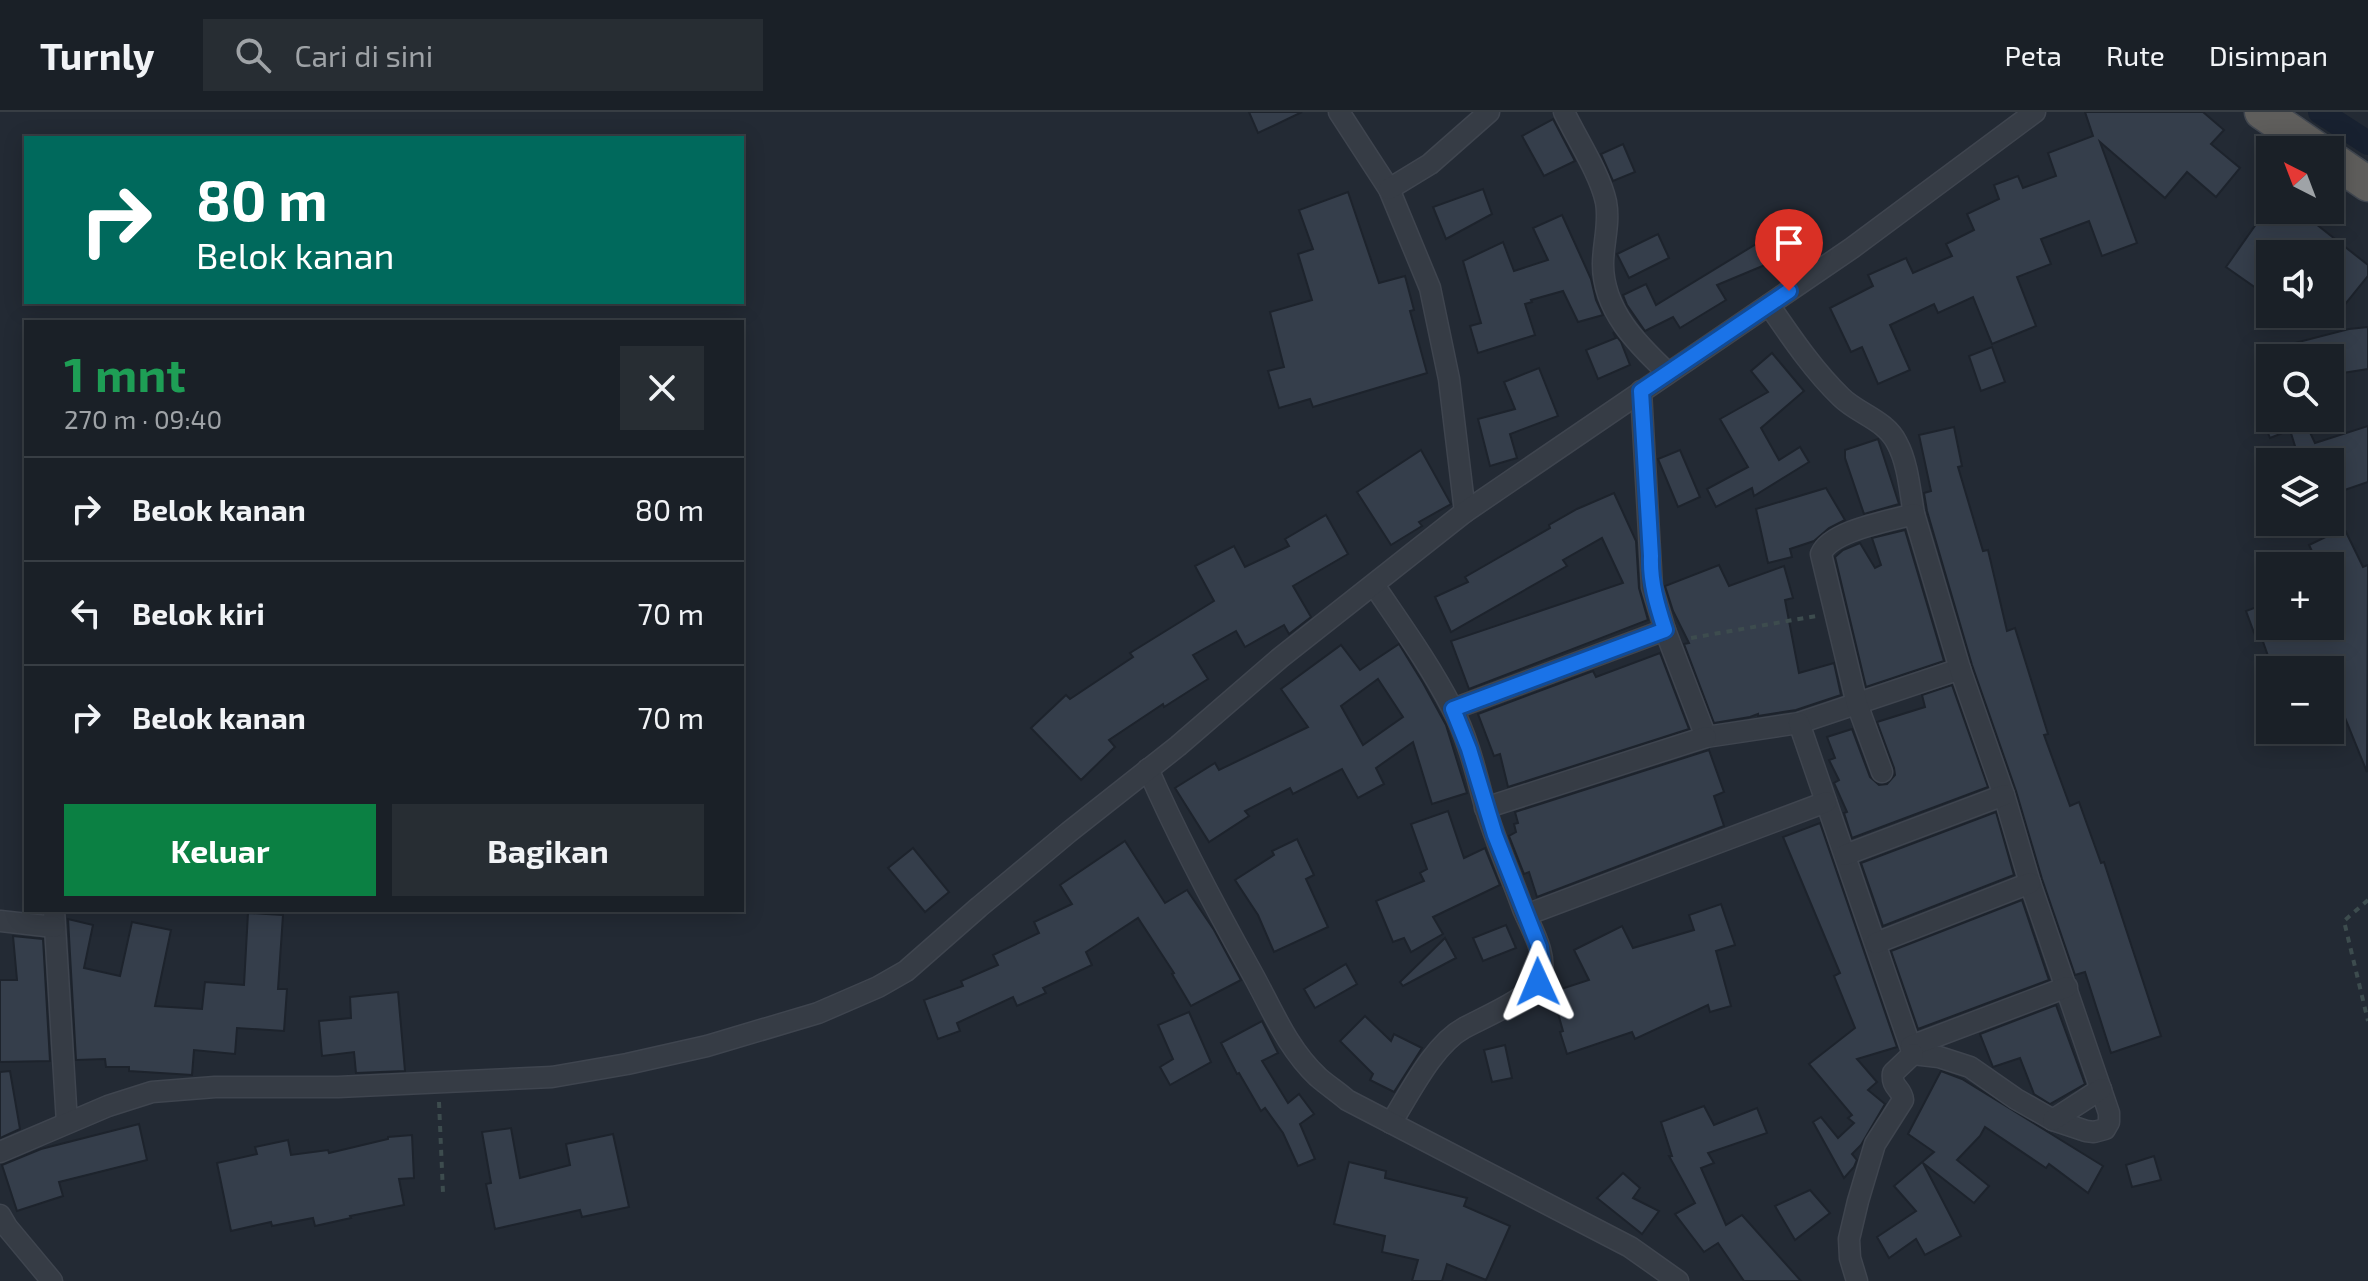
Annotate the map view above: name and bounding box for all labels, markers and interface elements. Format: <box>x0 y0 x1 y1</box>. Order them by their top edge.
search box <box>203 19 763 91</box>
text: Turnly <box>40 32 155 78</box>
icon: search <box>231 33 275 77</box>
text: Cari di sini <box>295 37 433 73</box>
text: Peta <box>2004 38 2062 72</box>
text: Rute <box>2106 38 2165 72</box>
text: Disimpan <box>2209 38 2328 72</box>
north arrow <box>2256 136 2344 224</box>
map controls <box>2256 136 2344 744</box>
text: 80 m <box>196 165 328 232</box>
icon: right <box>64 168 168 272</box>
pin <box>1755 209 1823 291</box>
icon: arrive <box>1767 221 1811 265</box>
text: Belok kanan <box>196 233 394 276</box>
button: sound <box>2256 240 2344 328</box>
text: 1 mnt <box>64 344 186 402</box>
button: search <box>2256 344 2344 432</box>
button: close <box>620 346 704 430</box>
text: 270 m · 09:40 <box>64 403 222 434</box>
button: layers <box>2256 448 2344 536</box>
icon: right <box>64 487 108 531</box>
text: Belok kanan <box>132 491 306 527</box>
text: 80 m <box>635 491 704 527</box>
button: + <box>2256 552 2344 640</box>
icon: left <box>64 591 108 635</box>
text: Belok kiri <box>132 595 265 631</box>
text: 70 m <box>638 595 704 631</box>
button: − <box>2256 656 2344 744</box>
icon: right <box>64 695 108 739</box>
text: Belok kanan <box>132 699 306 735</box>
text: 70 m <box>638 699 704 735</box>
button: Keluar <box>64 804 376 896</box>
button: Bagikan <box>392 804 704 896</box>
position arrow <box>1496 940 1580 1024</box>

